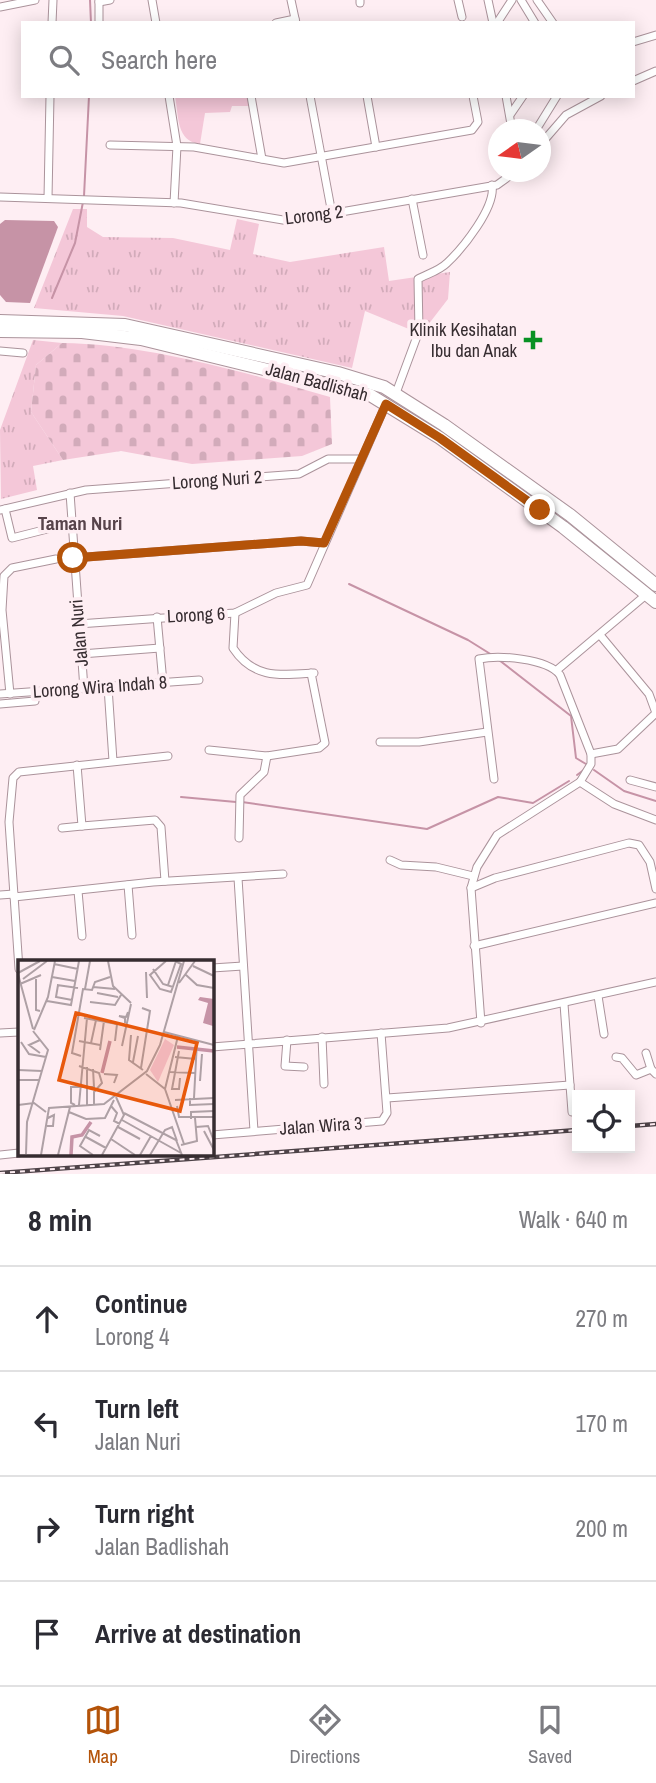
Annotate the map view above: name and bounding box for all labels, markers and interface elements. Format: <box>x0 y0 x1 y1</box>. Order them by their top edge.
search box <box>21 21 635 98</box>
icon: search <box>45 41 83 79</box>
text: Search here <box>101 42 217 77</box>
north arrow <box>488 119 551 182</box>
street label: Lorong 2 <box>284 199 344 230</box>
place label: Klinik Kesihatan Ibu dan Anak <box>410 317 518 363</box>
marker: Klinik Kesihatan Ibu dan Anak <box>523 330 543 350</box>
street label: Jalan Badlishah <box>263 356 371 407</box>
street label: Lorong Nuri 2 <box>171 464 263 495</box>
route end <box>524 494 555 525</box>
district label: Taman Nuri <box>38 510 122 536</box>
route start <box>57 542 88 573</box>
street label: Jalan Nuri <box>63 598 94 668</box>
street label: Lorong 6 <box>166 600 226 629</box>
street label: Lorong Wira Indah 8 <box>32 669 168 704</box>
inset map <box>18 960 214 1156</box>
map controls <box>572 1090 635 1153</box>
button: locate <box>572 1090 635 1153</box>
street label: Jalan Wira 3 <box>279 1110 363 1141</box>
text: 8 min <box>28 1200 92 1240</box>
text: Walk · 640 m <box>519 1204 628 1235</box>
text: Continue <box>95 1286 187 1321</box>
icon: ahead <box>28 1300 66 1338</box>
text: 270 m <box>576 1303 628 1334</box>
text: Lorong 4 <box>95 1321 169 1352</box>
text: Turn left <box>95 1391 179 1426</box>
icon: left <box>28 1405 66 1443</box>
text: 170 m <box>576 1408 628 1439</box>
text: Jalan Nuri <box>95 1426 181 1457</box>
text: Turn right <box>95 1496 194 1531</box>
icon: right <box>28 1510 66 1548</box>
text: 200 m <box>576 1513 628 1544</box>
text: Jalan Badlishah <box>95 1531 229 1562</box>
icon: arrive <box>28 1615 66 1653</box>
text: Arrive at destination <box>95 1616 301 1651</box>
tab: Map <box>84 1701 122 1769</box>
tab: Directions <box>289 1701 360 1769</box>
tab: Saved <box>528 1701 572 1769</box>

